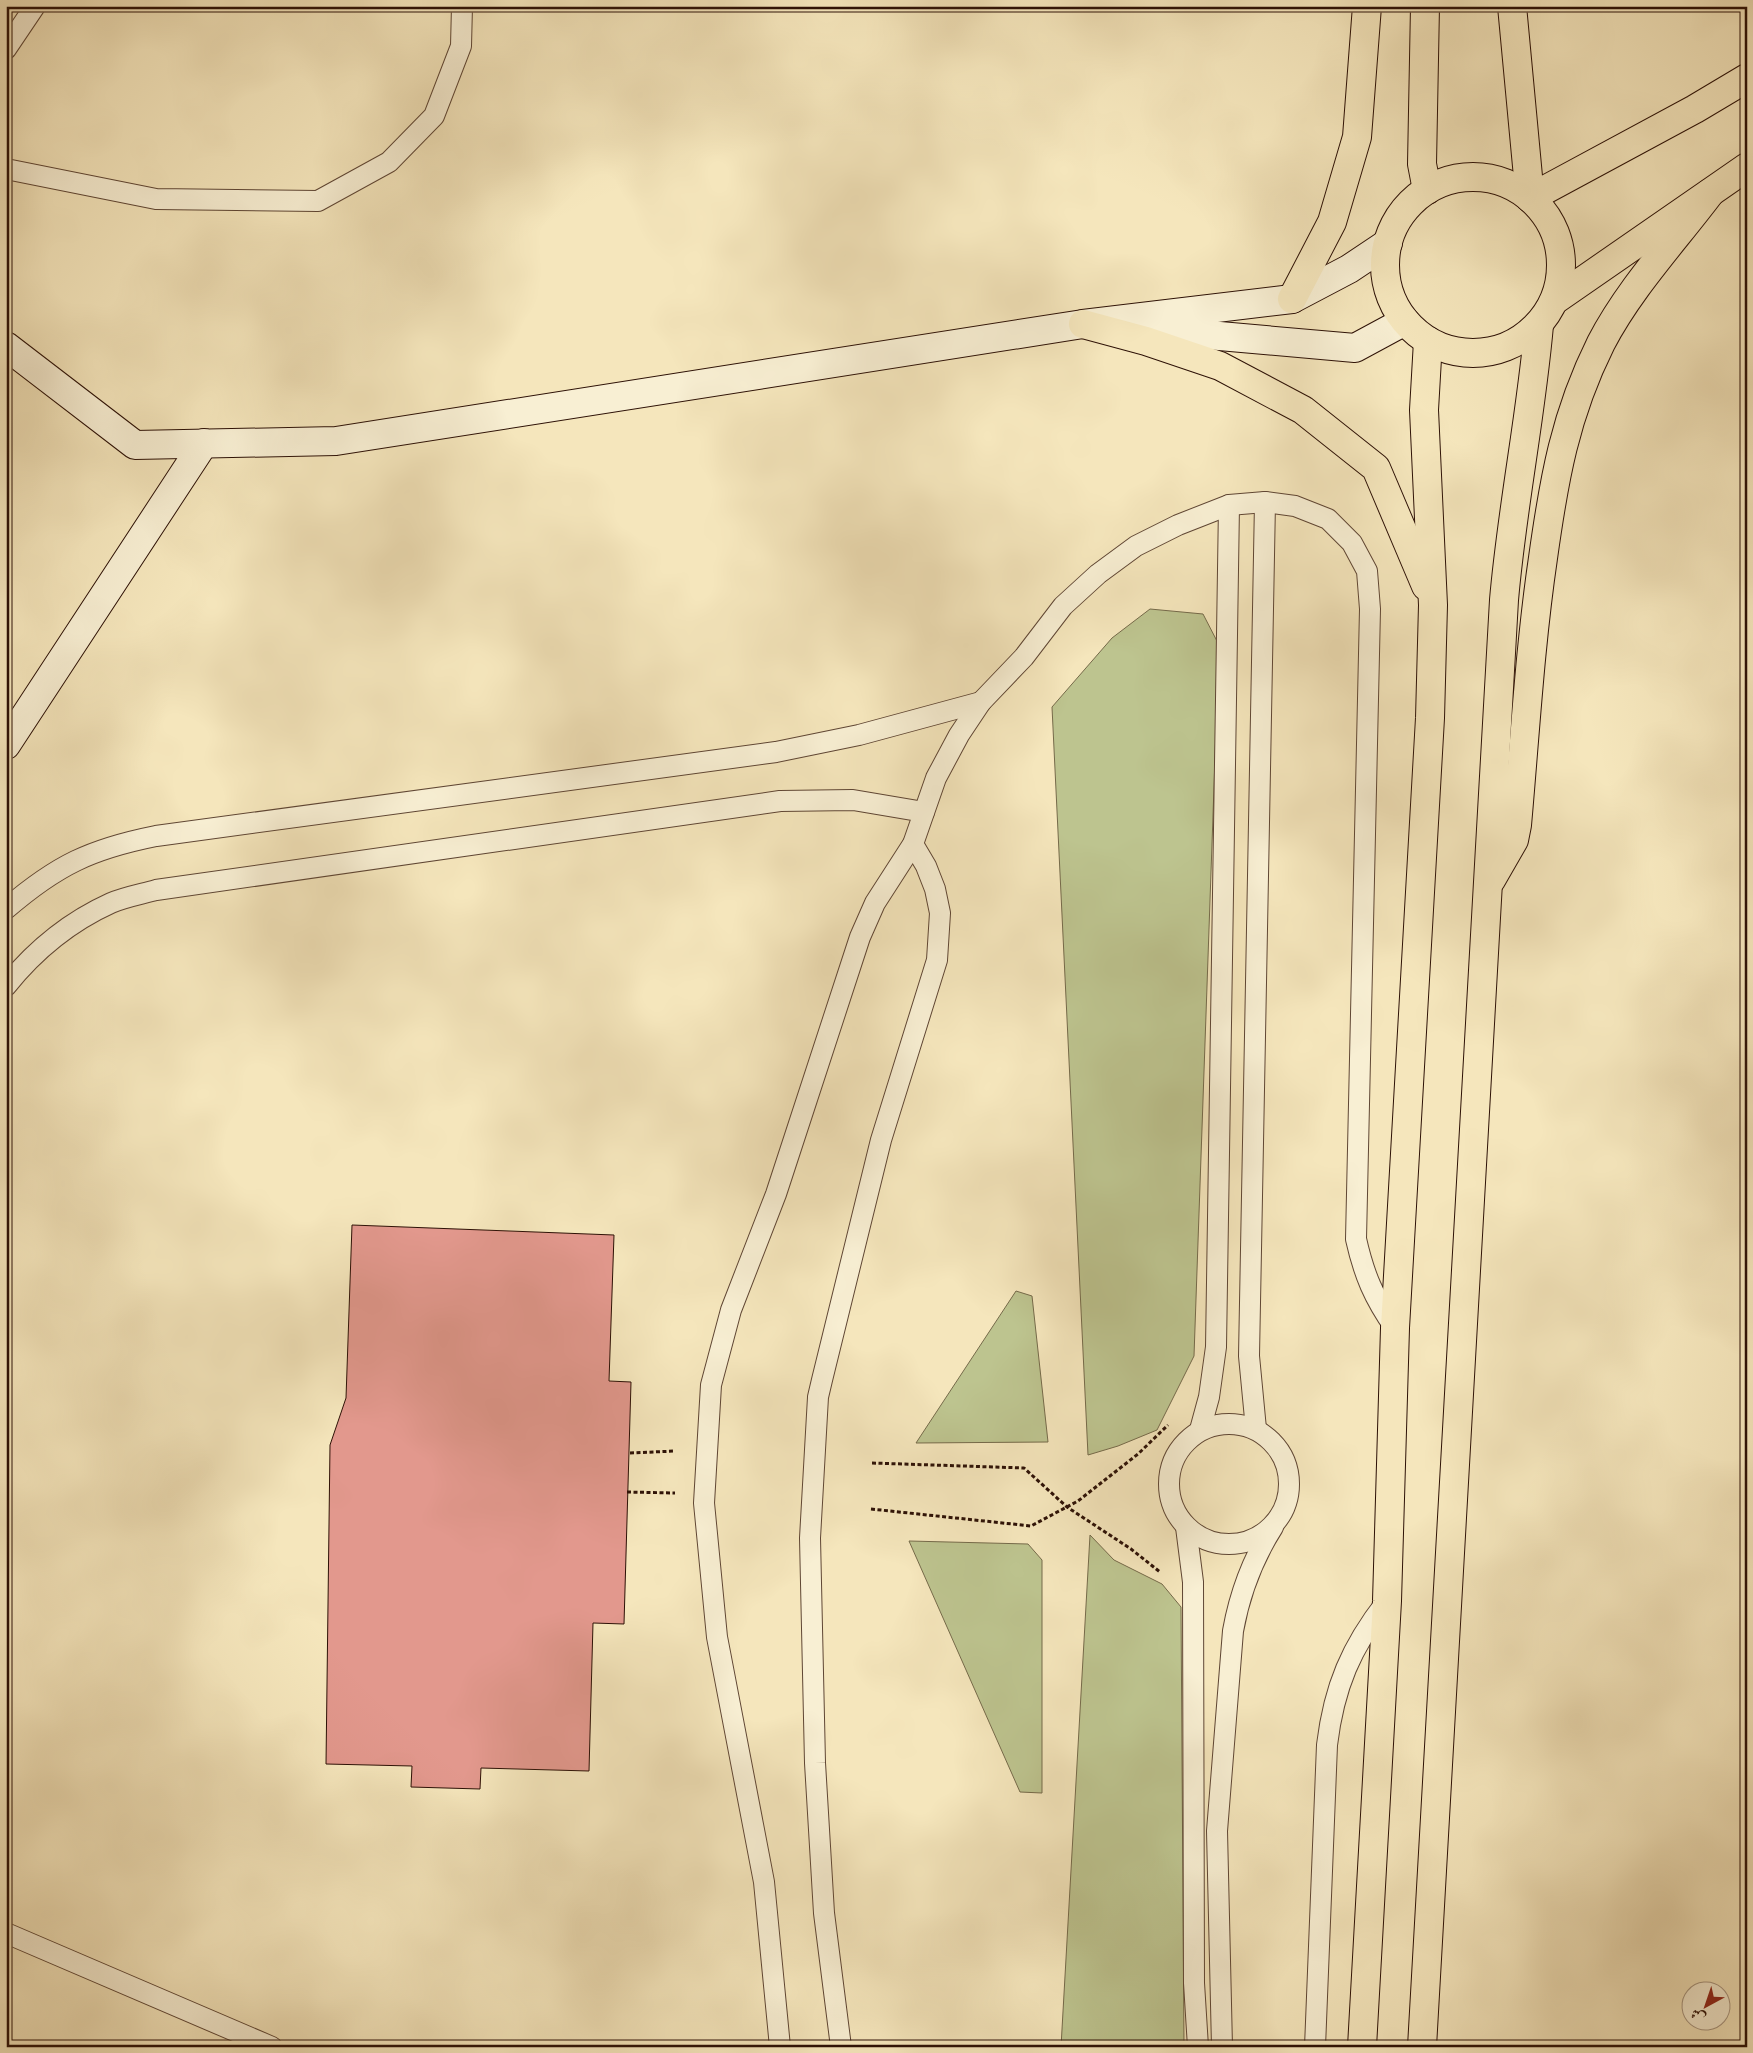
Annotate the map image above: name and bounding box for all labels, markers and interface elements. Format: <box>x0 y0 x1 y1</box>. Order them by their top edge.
north arrow <box>1680 1980 1730 2030</box>
text: ش <box>1688 2005 1708 2025</box>

